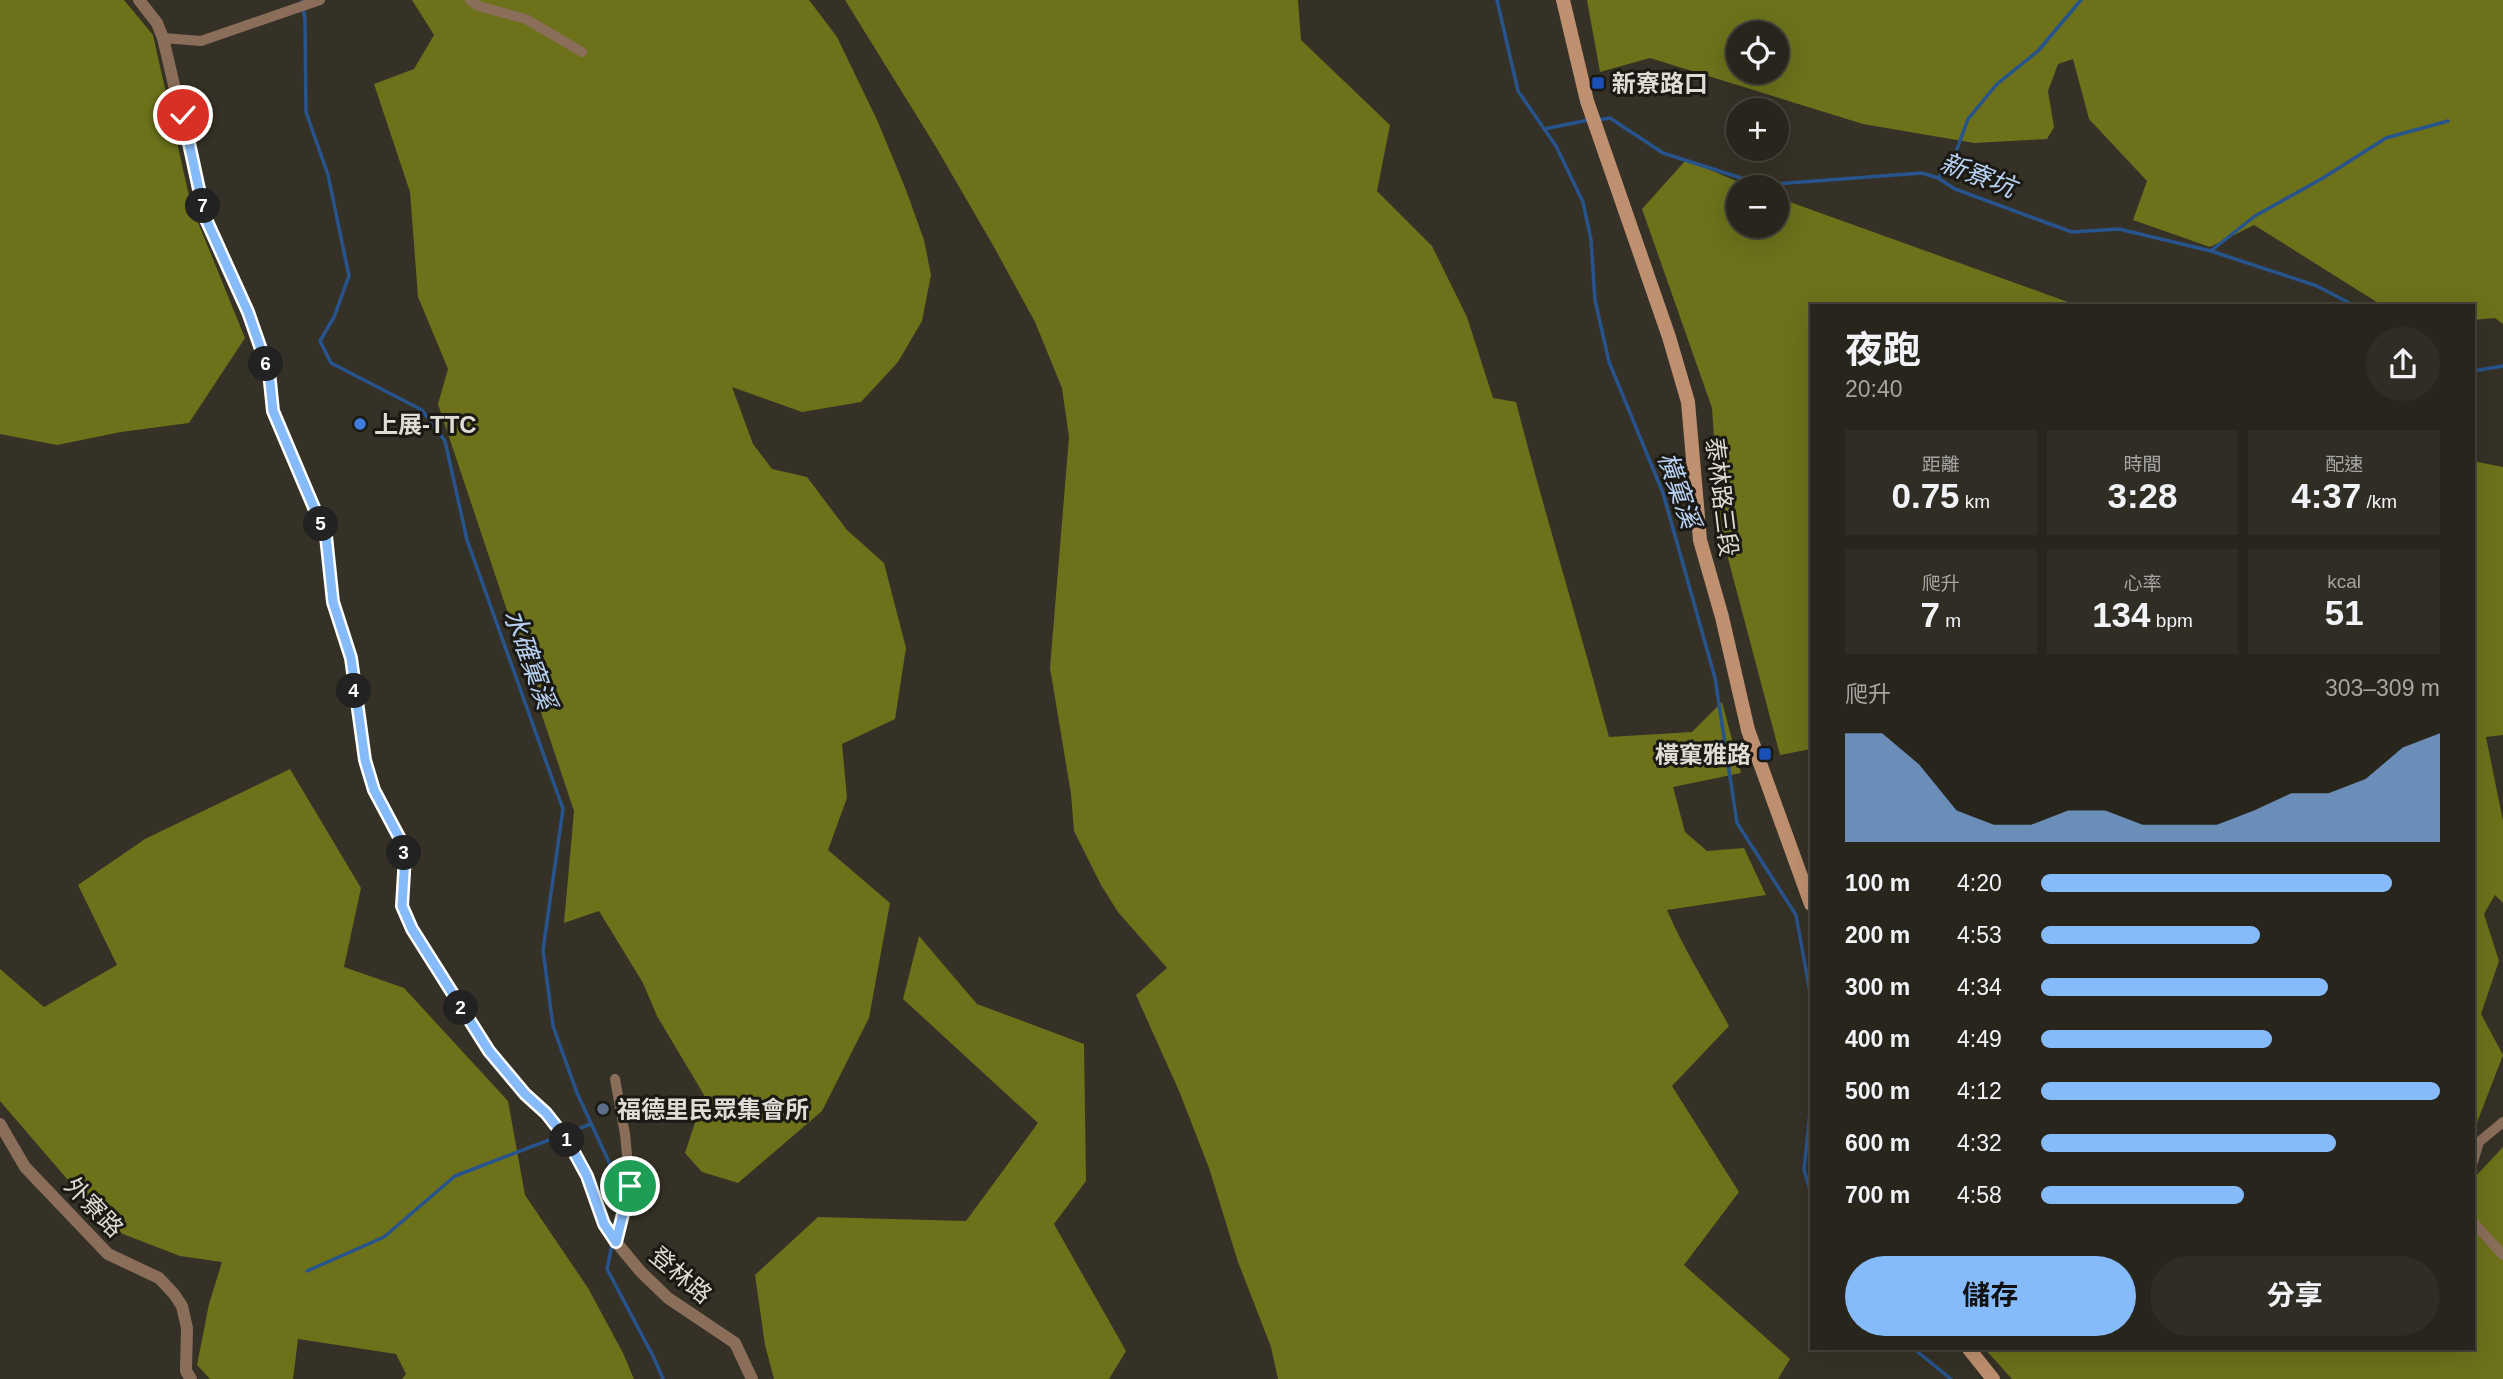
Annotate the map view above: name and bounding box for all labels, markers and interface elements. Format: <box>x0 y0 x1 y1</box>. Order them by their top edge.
map controls <box>1726 21 1789 238</box>
button: locate <box>1726 21 1789 84</box>
place label: 新寮路口 <box>1612 70 1708 97</box>
marker: 新寮路口 <box>1590 75 1606 91</box>
pin <box>153 85 213 145</box>
icon: check <box>164 96 202 134</box>
button: + <box>1726 98 1789 161</box>
water label: 新寮坑 <box>1936 147 2024 204</box>
button: − <box>1726 175 1789 238</box>
pin: 7 <box>186 188 220 224</box>
text: 7 <box>197 195 208 216</box>
button: share <box>2366 327 2440 401</box>
text: 夜跑 <box>1845 329 1921 371</box>
pin: 6 <box>248 346 284 382</box>
text: 6 <box>260 353 271 374</box>
text: 20:40 <box>1845 376 1903 402</box>
place label: 上展-TTC <box>374 411 477 438</box>
marker: 上展-TTC <box>352 416 368 432</box>
street label: 泰林路三段 <box>1701 436 1743 558</box>
water label: 橫窠溪 <box>1652 448 1707 536</box>
text: 距離 <box>1922 454 1960 475</box>
text: 時間 <box>2123 454 2162 475</box>
text: 配速 <box>2325 454 2363 475</box>
text: 0.75 <box>1891 476 1960 515</box>
text: 3:28 <box>2107 476 2178 515</box>
text: 4:37 <box>2291 476 2361 515</box>
text: km <box>1960 491 1990 512</box>
text: /km <box>2361 491 2397 512</box>
pin: 5 <box>304 506 338 542</box>
text: 5 <box>315 513 326 534</box>
text: kcal <box>2327 571 2361 592</box>
text: 爬升 <box>1922 573 1960 594</box>
text: 心率 <box>2123 573 2162 594</box>
text: 51 <box>2325 593 2364 632</box>
text: 7 <box>1921 595 1940 634</box>
text: 134 <box>2092 595 2151 634</box>
water label: 水確窠溪 <box>498 605 563 717</box>
text: m <box>1940 610 1961 631</box>
text: bpm <box>2151 610 2193 631</box>
pin: 4 <box>336 674 372 708</box>
text: 303–309 m <box>2325 675 2440 701</box>
text: 4 <box>348 680 359 701</box>
text: 爬升 <box>1845 681 1891 707</box>
place label: 橫窠雅路 <box>1655 741 1751 768</box>
marker: 橫窠雅路 <box>1757 746 1773 762</box>
pin: 3 <box>386 836 422 870</box>
text: 3 <box>398 842 409 863</box>
text: 100 m <box>1845 870 1910 896</box>
text: 4:20 <box>1957 870 2002 896</box>
text: 200 m <box>1845 922 1910 948</box>
text: 4:53 <box>1957 922 2002 948</box>
text: 300 m <box>1845 974 1910 1000</box>
text: 4:34 <box>1957 974 2002 1000</box>
pin: 2 <box>444 990 478 1026</box>
text: 2 <box>455 997 466 1018</box>
text: 400 m <box>1845 1026 1910 1052</box>
text: 4:49 <box>1957 1026 2002 1052</box>
text: 500 m <box>1845 1078 1910 1104</box>
text: 4:12 <box>1957 1078 2002 1104</box>
place label: 福德里民眾集會所 <box>617 1096 809 1123</box>
marker: 福德里民眾集會所 <box>595 1101 611 1117</box>
pin: 1 <box>550 1122 584 1158</box>
text: 1 <box>561 1129 572 1150</box>
text: 600 m <box>1845 1130 1910 1156</box>
text: 4:32 <box>1957 1130 2002 1156</box>
pin <box>600 1156 660 1216</box>
icon: arrive <box>611 1167 649 1205</box>
street label: 外寮路 <box>59 1172 129 1242</box>
text: 700 m <box>1845 1182 1910 1208</box>
text: 4:58 <box>1957 1182 2002 1208</box>
street label: 登林路 <box>645 1242 717 1308</box>
button: 儲存 <box>1845 1256 2136 1336</box>
button: 分享 <box>2150 1256 2440 1336</box>

